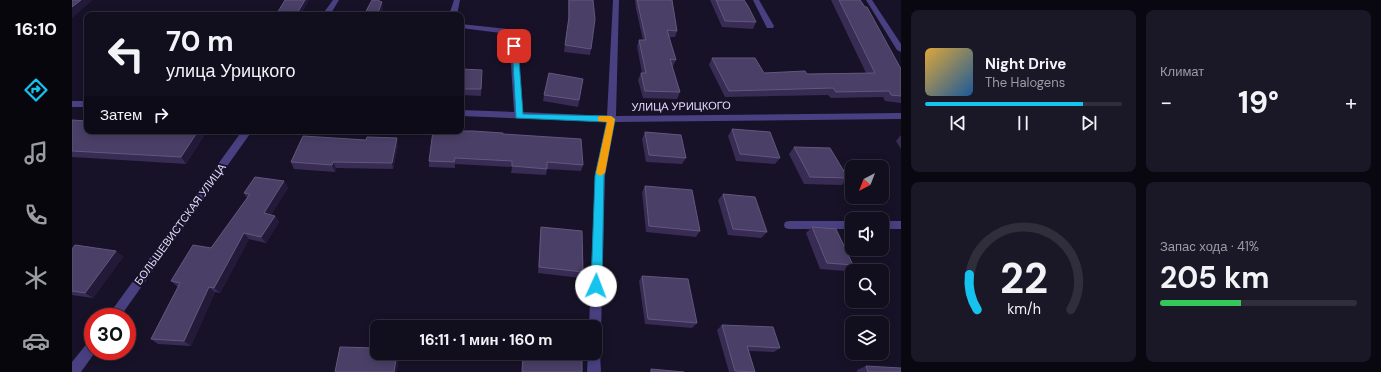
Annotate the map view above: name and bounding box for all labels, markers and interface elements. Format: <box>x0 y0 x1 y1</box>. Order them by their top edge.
text: 16:10 <box>15 17 57 41</box>
text: 70 m <box>166 23 234 60</box>
icon: left <box>100 28 152 80</box>
pin <box>497 29 531 63</box>
icon: arrive <box>503 35 525 57</box>
text: Night Drive <box>985 54 1066 74</box>
text: улица Урицкого <box>166 59 296 83</box>
text: Климат <box>1160 63 1204 80</box>
text: The Halogens <box>985 74 1065 91</box>
icon: directions <box>22 76 50 104</box>
text: 19° <box>1238 83 1279 122</box>
text: − <box>1160 88 1172 117</box>
text: + <box>1345 88 1357 117</box>
street label: УЛИЦА УРИЦКОГО <box>631 98 731 114</box>
icon: right <box>150 104 172 126</box>
text: Затем <box>100 105 142 125</box>
icon: previous <box>947 112 969 134</box>
icon: pause <box>1012 112 1034 134</box>
icon: next <box>1078 112 1100 134</box>
icon: music <box>22 139 50 167</box>
street label: БОЛЬШЕВИСТСКАЯ УЛИЦА <box>131 160 229 287</box>
north arrow <box>845 160 889 204</box>
map controls <box>845 160 889 360</box>
icon: phone <box>22 201 50 229</box>
button: sound <box>845 212 889 256</box>
text: Запас хода · 41% <box>1160 238 1259 255</box>
text: 22 <box>1000 252 1047 306</box>
text: 205 km <box>1160 258 1270 297</box>
icon: climate <box>22 264 50 292</box>
button: search <box>845 264 889 308</box>
position arrow <box>575 265 617 307</box>
text: km/h <box>1007 300 1040 318</box>
speed limit sign: 30 <box>84 308 136 360</box>
button: layers <box>845 316 889 360</box>
icon: car <box>22 327 50 355</box>
text: 16:11 · 1 мин · 160 m <box>420 330 552 350</box>

